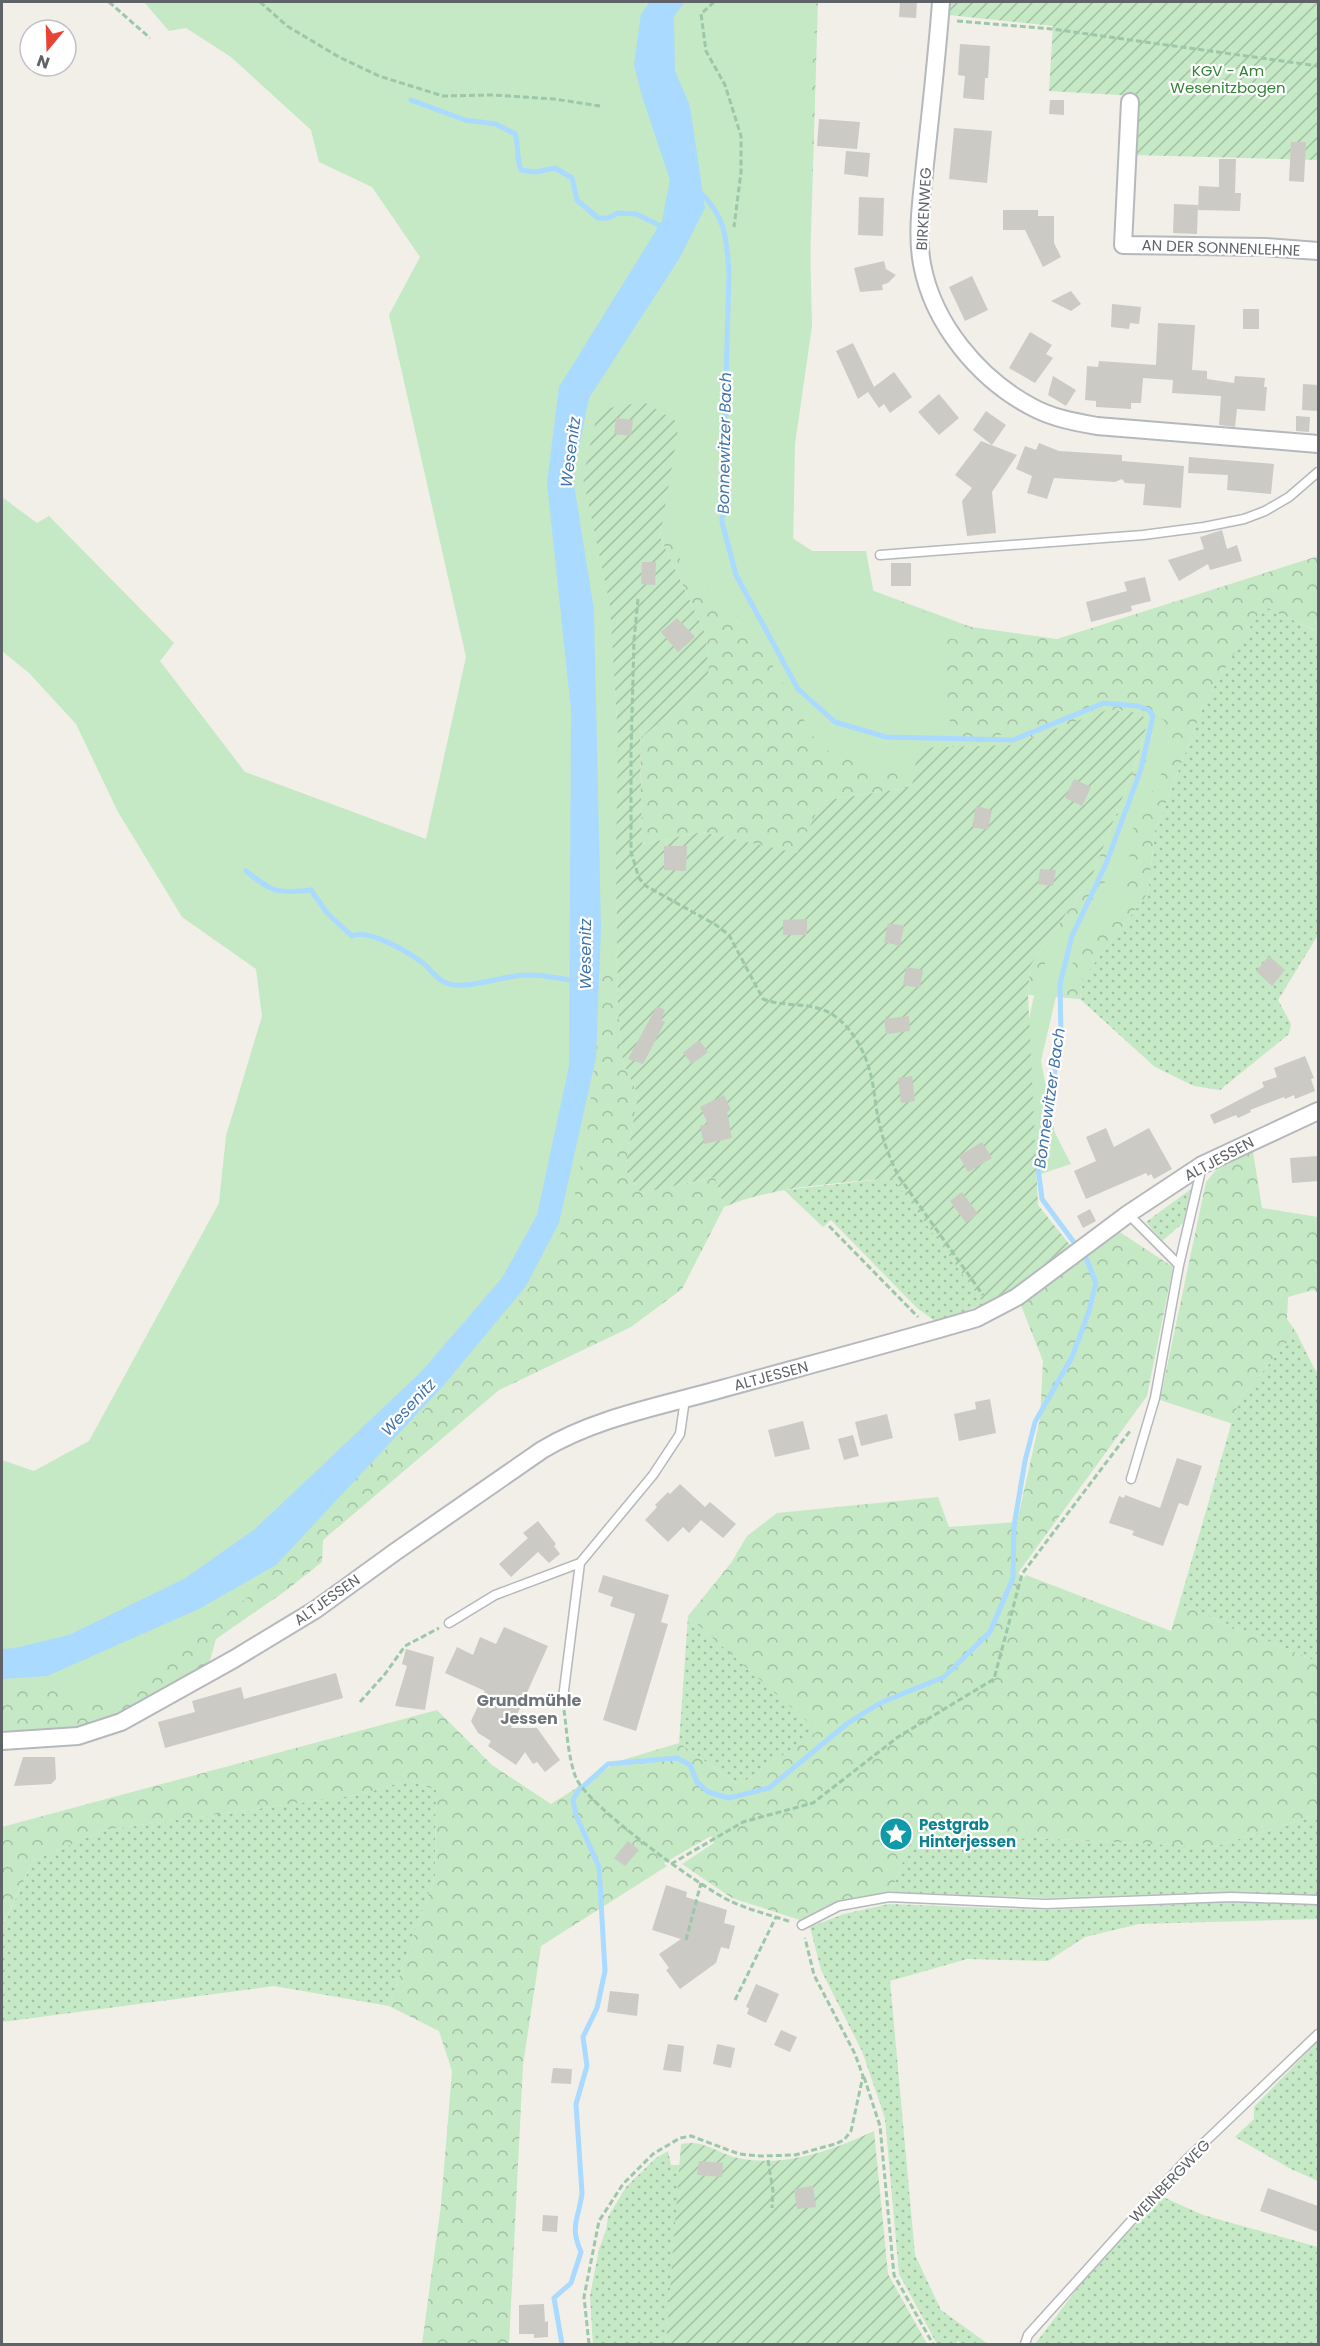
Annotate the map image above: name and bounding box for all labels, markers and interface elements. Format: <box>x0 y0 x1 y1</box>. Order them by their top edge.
north arrow <box>18 18 78 78</box>
text: N <box>34 49 53 75</box>
park label: KGV - Am Wesenitzbogen <box>1170 60 1286 98</box>
street label: BIRKENWEG <box>911 167 936 251</box>
street label: AN DER SONNENLEHNE <box>1141 234 1301 261</box>
water label: Bonnewitzer Bach <box>712 372 737 514</box>
water label: Wesenitz <box>555 415 586 489</box>
water label: Wesenitz <box>574 918 597 990</box>
water label: Bonnewitzer Bach <box>1028 1026 1071 1170</box>
street label: ALTJESSEN <box>1180 1131 1257 1186</box>
street label: ALTJESSEN <box>731 1356 810 1396</box>
water label: Wesenitz <box>376 1373 442 1441</box>
street label: ALTJESSEN <box>289 1569 364 1630</box>
district label: Grundmühle Jessen <box>477 1689 581 1730</box>
place label: Pestgrab Hinterjessen <box>919 1814 1016 1852</box>
place icon: Pestgrab Hinterjessen <box>878 1816 914 1852</box>
street label: WEINBERGWEG <box>1124 2134 1215 2227</box>

